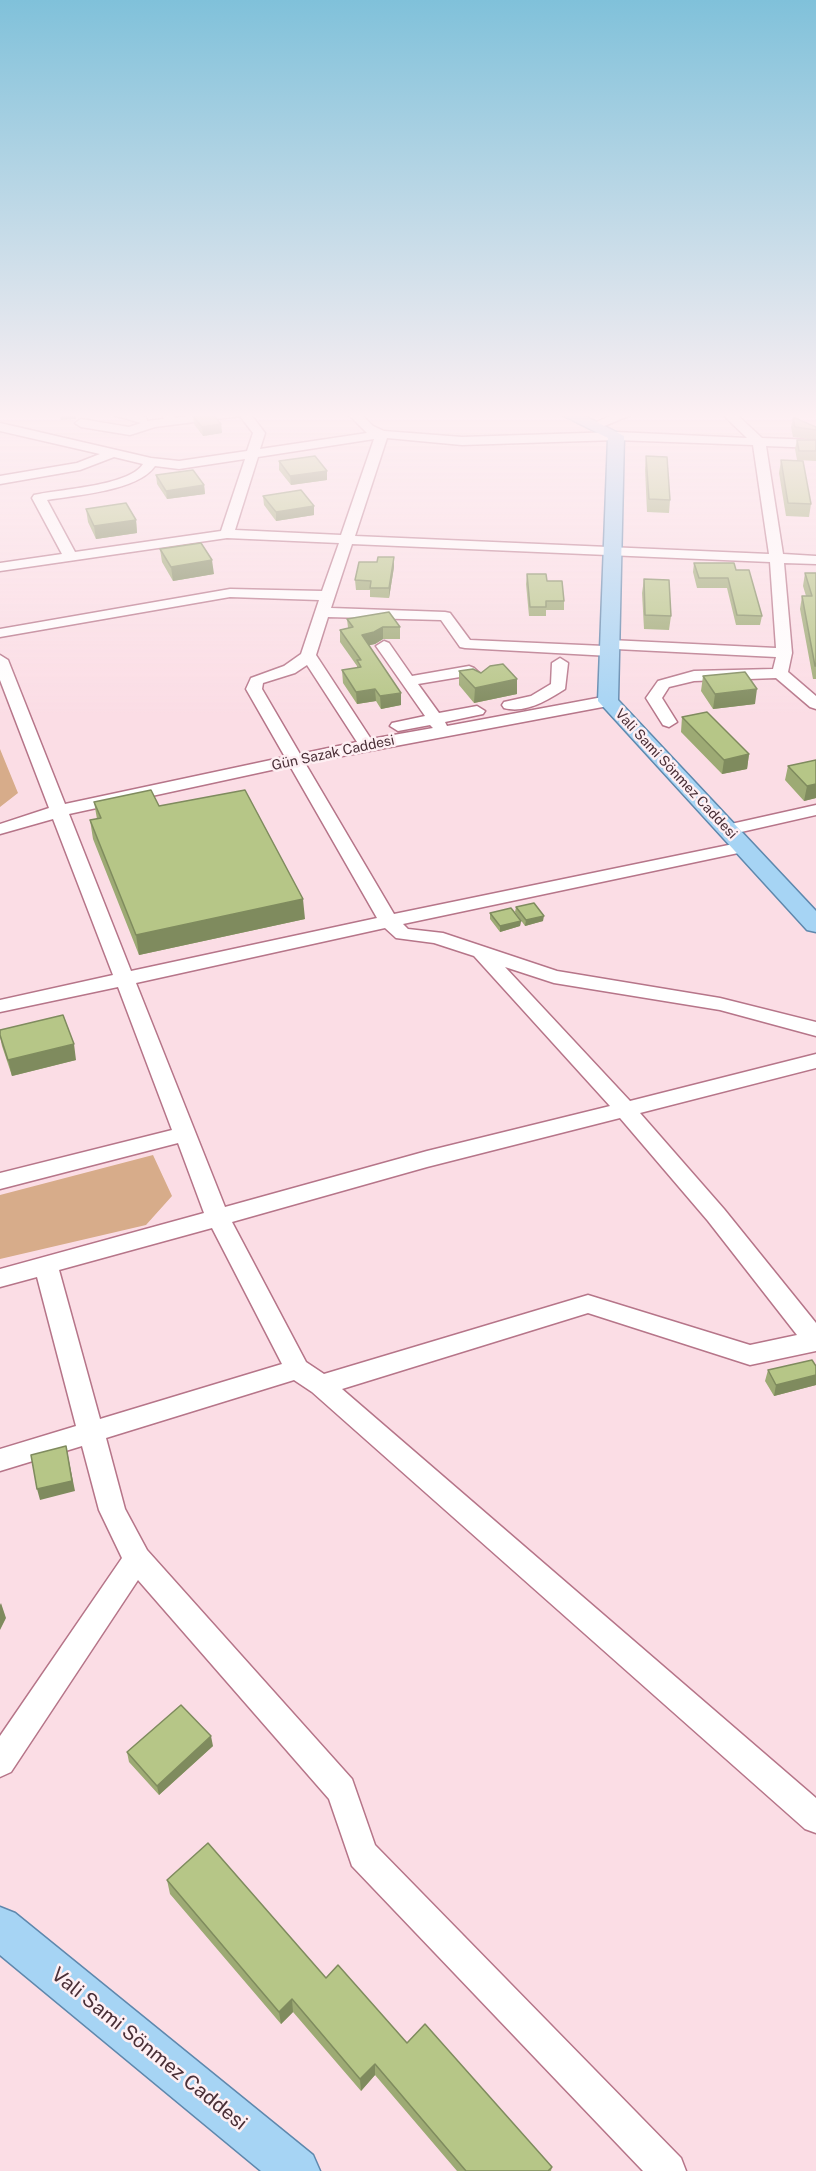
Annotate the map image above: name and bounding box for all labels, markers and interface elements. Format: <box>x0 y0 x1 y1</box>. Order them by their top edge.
street label: Vali Sami Sönmez Caddesi <box>611 706 741 842</box>
street label: Gün Sazak Caddesi <box>270 732 396 774</box>
street label: Vali Sami Sönmez Caddesi <box>46 1963 252 2135</box>

